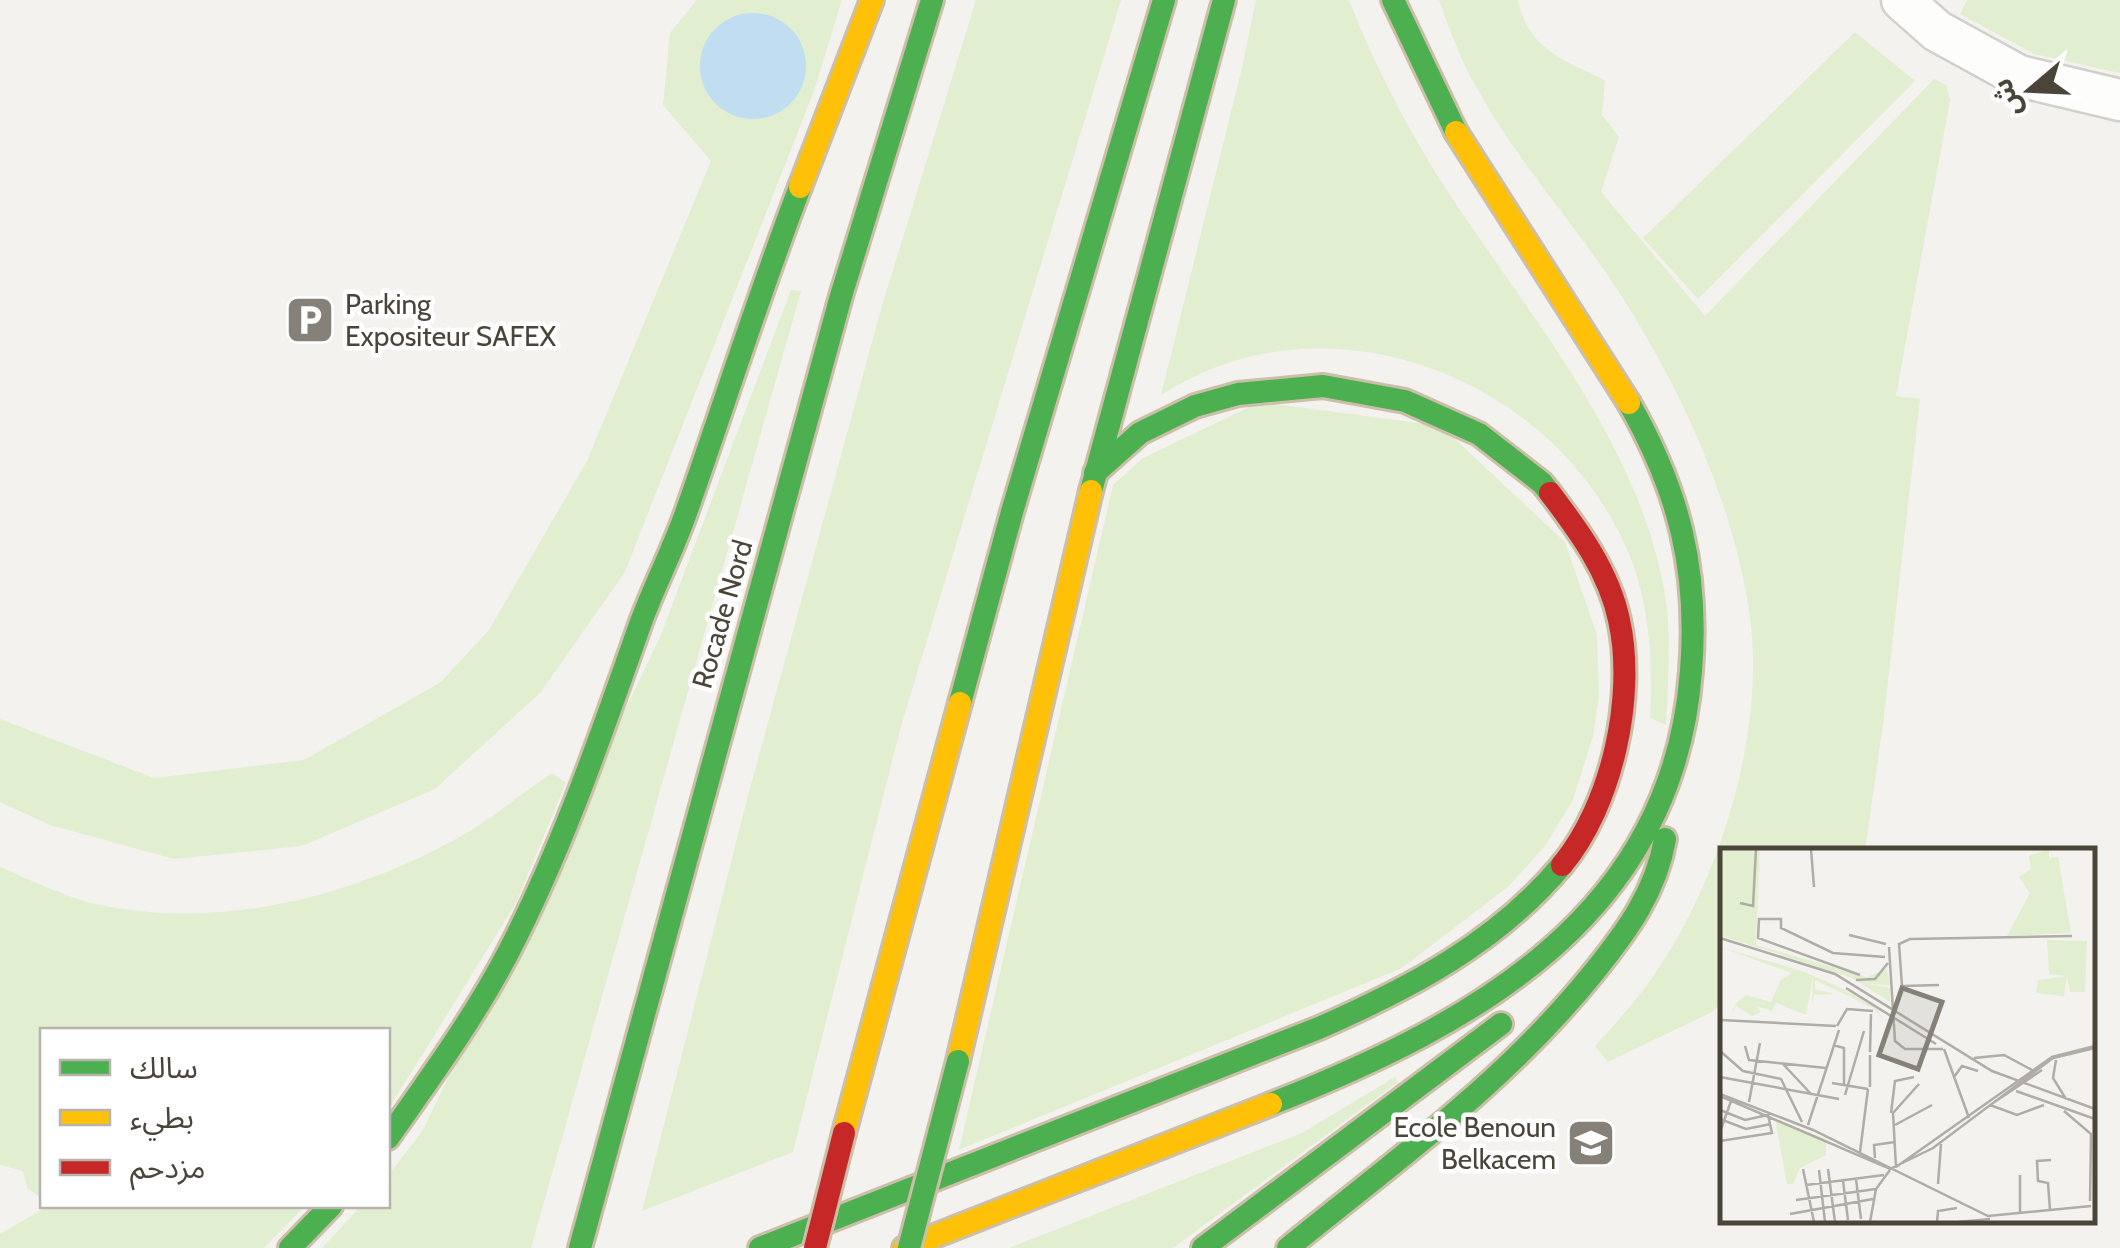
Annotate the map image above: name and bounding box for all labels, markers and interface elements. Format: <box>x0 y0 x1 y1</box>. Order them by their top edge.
north arrow <box>1980 40 2080 140</box>
text: ش <box>1984 74 2029 122</box>
place label: Parking Expositeur SAFEX <box>345 287 557 353</box>
parking icon: Parking Expositeur SAFEX <box>284 294 336 346</box>
street label: Rocade Nord <box>685 536 759 692</box>
inset map <box>1720 848 2095 1223</box>
legend <box>40 1028 390 1208</box>
text: سالك <box>130 1049 198 1086</box>
text: بطيء <box>130 1099 194 1141</box>
place label: Ecole Benoun Belkacem <box>1393 1110 1556 1176</box>
school or university icon: Ecole Benoun Belkacem <box>1565 1117 1617 1169</box>
text: مزدحم <box>130 1149 206 1191</box>

